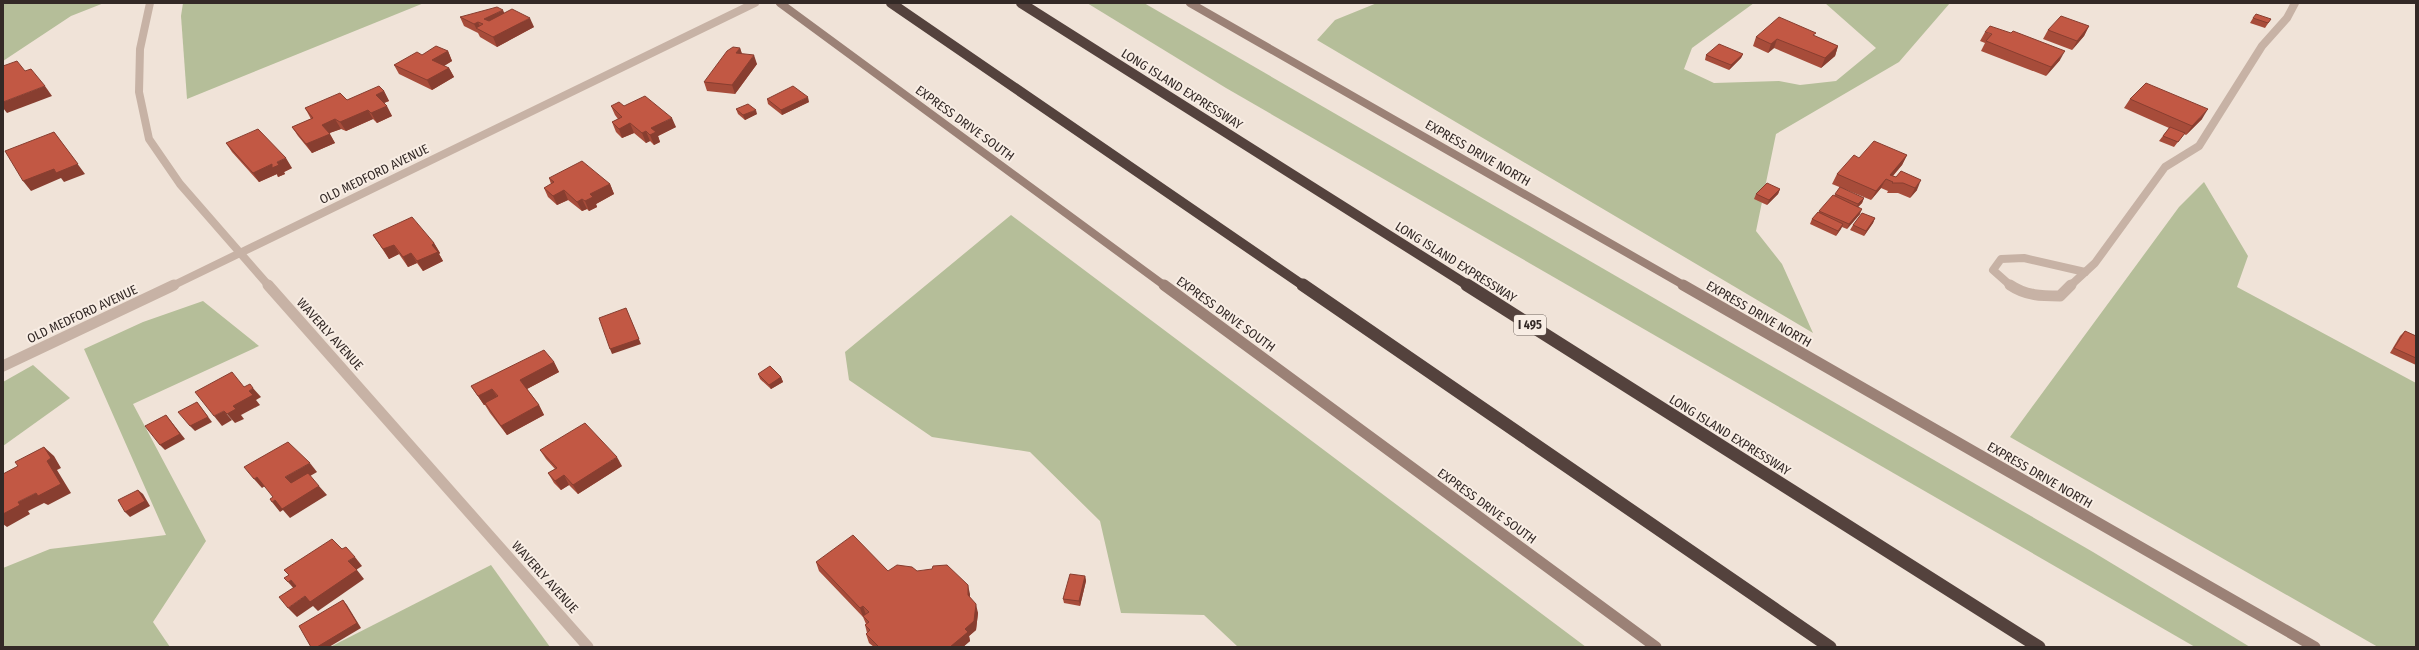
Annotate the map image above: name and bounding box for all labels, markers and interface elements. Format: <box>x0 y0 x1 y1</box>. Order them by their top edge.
street label: LONG ISLAND EXPRESSWAY <box>1119 46 1246 133</box>
street label: EXPRESS DRIVE SOUTH <box>913 82 1017 164</box>
street label: EXPRESS DRIVE NORTH <box>1423 117 1533 189</box>
street label: OLD MEDFORD AVENUE <box>317 141 431 207</box>
street label: LONG ISLAND EXPRESSWAY <box>1393 219 1520 306</box>
street label: EXPRESS DRIVE SOUTH <box>1174 273 1278 355</box>
street label: EXPRESS DRIVE NORTH <box>1704 278 1814 350</box>
street label: OLD MEDFORD AVENUE <box>25 282 139 346</box>
street label: WAVERLY AVENUE <box>294 295 366 373</box>
road number: I 495 <box>1514 315 1546 335</box>
street label: LONG ISLAND EXPRESSWAY <box>1667 392 1794 479</box>
street label: EXPRESS DRIVE NORTH <box>1985 439 2095 511</box>
street label: EXPRESS DRIVE SOUTH <box>1435 465 1539 547</box>
street label: WAVERLY AVENUE <box>509 538 581 616</box>

